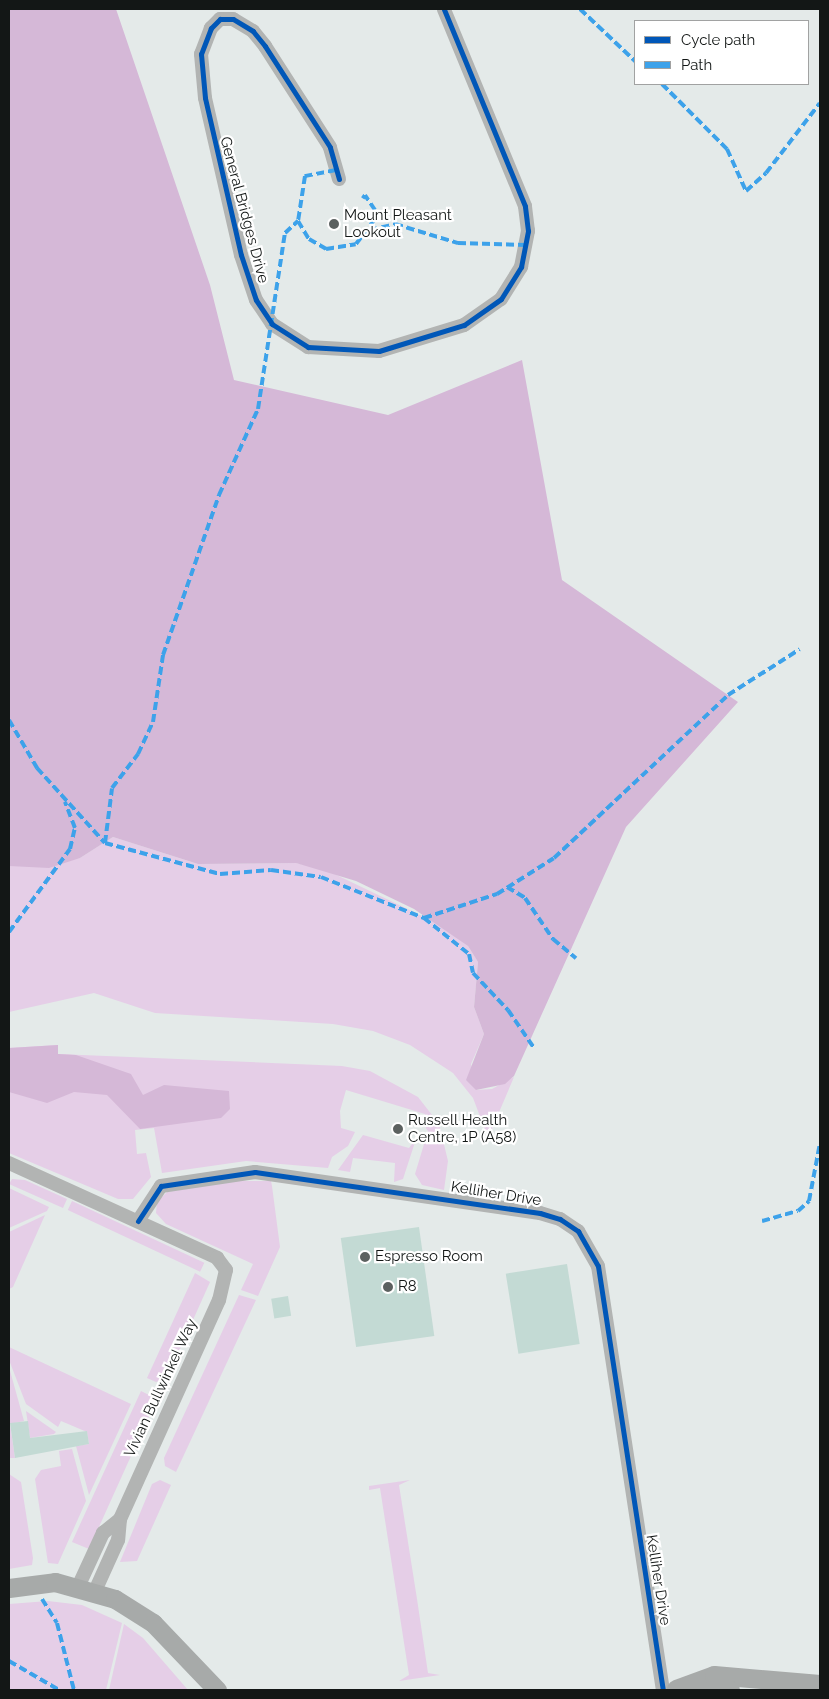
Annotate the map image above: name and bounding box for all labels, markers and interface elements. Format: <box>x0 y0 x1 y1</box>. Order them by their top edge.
legend <box>634 20 809 85</box>
text: Cycle path <box>681 31 755 49</box>
text: Path <box>681 56 712 74</box>
street label: General Bridges Drive <box>216 135 272 285</box>
place label: Mount Pleasant Lookout <box>344 206 452 241</box>
marker: Mount Pleasant Lookout <box>328 218 340 230</box>
place label: Russell Health Centre, 1P (A58) <box>408 1111 517 1146</box>
marker: Russell Health Centre, 1P (A58) <box>392 1123 404 1135</box>
street label: Kelliher Drive <box>449 1178 543 1210</box>
place label: Espresso Room <box>375 1248 483 1266</box>
marker: Espresso Room <box>359 1251 371 1263</box>
place label: R8 <box>398 1278 417 1296</box>
marker: R8 <box>382 1281 394 1293</box>
street label: Vivian Bullwinkel Way <box>121 1315 201 1461</box>
street label: Kelliher Drive <box>642 1533 674 1627</box>

